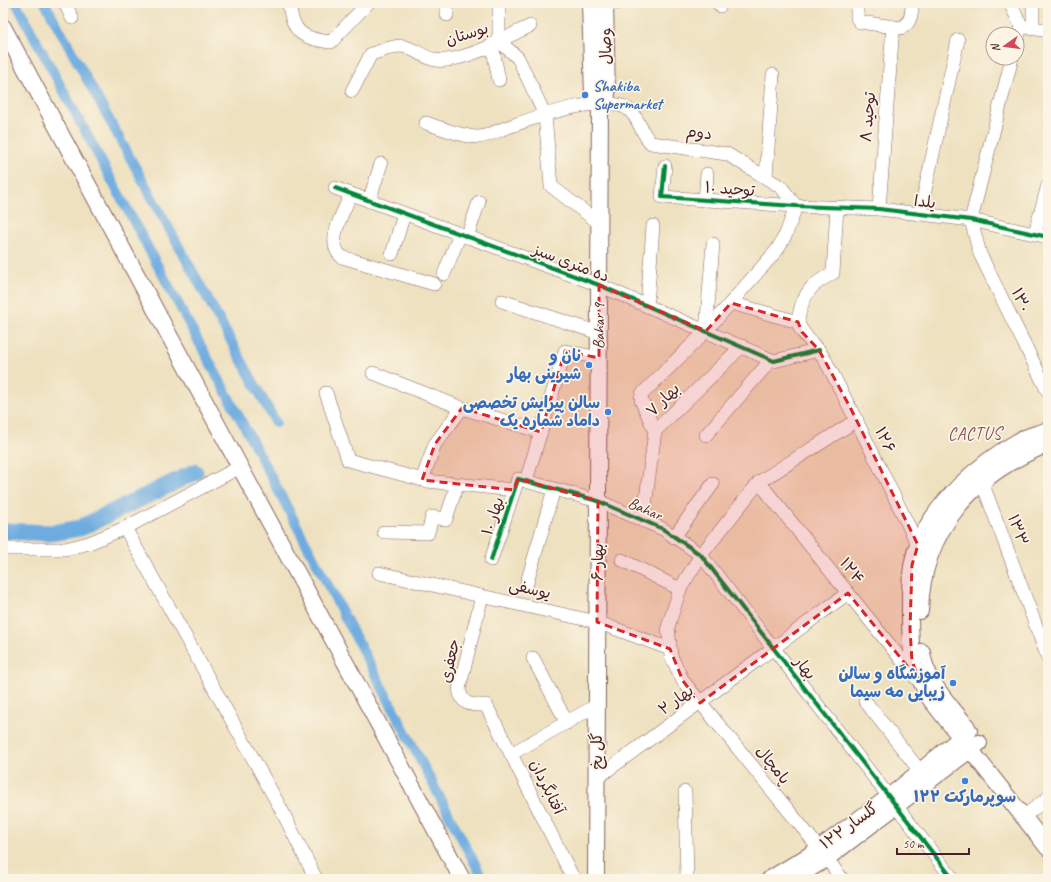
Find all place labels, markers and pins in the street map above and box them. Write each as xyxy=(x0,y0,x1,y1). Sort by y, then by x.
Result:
place label: Shakiba Supermarket xyxy=(593,76,665,114)
marker: Shakiba Supermarket xyxy=(580,90,590,100)
place label: نان و شیرینی بهار xyxy=(506,346,581,384)
marker: نان و شیرینی بهار xyxy=(584,360,594,370)
place label: سالن پیرایش تخصصی داماد شماره یک xyxy=(463,393,600,431)
marker: سالن پیرایش تخصصی داماد شماره یک xyxy=(603,407,613,417)
place label: آموزشگاه و سالن زیبایی مه سیما xyxy=(838,664,946,702)
marker: آموزشگاه و سالن زیبایی مه سیما xyxy=(948,678,958,688)
marker: سوپرمارکت ۱۲۲ xyxy=(960,776,970,786)
place label: سوپرمارکت ۱۲۲ xyxy=(914,787,1016,807)

